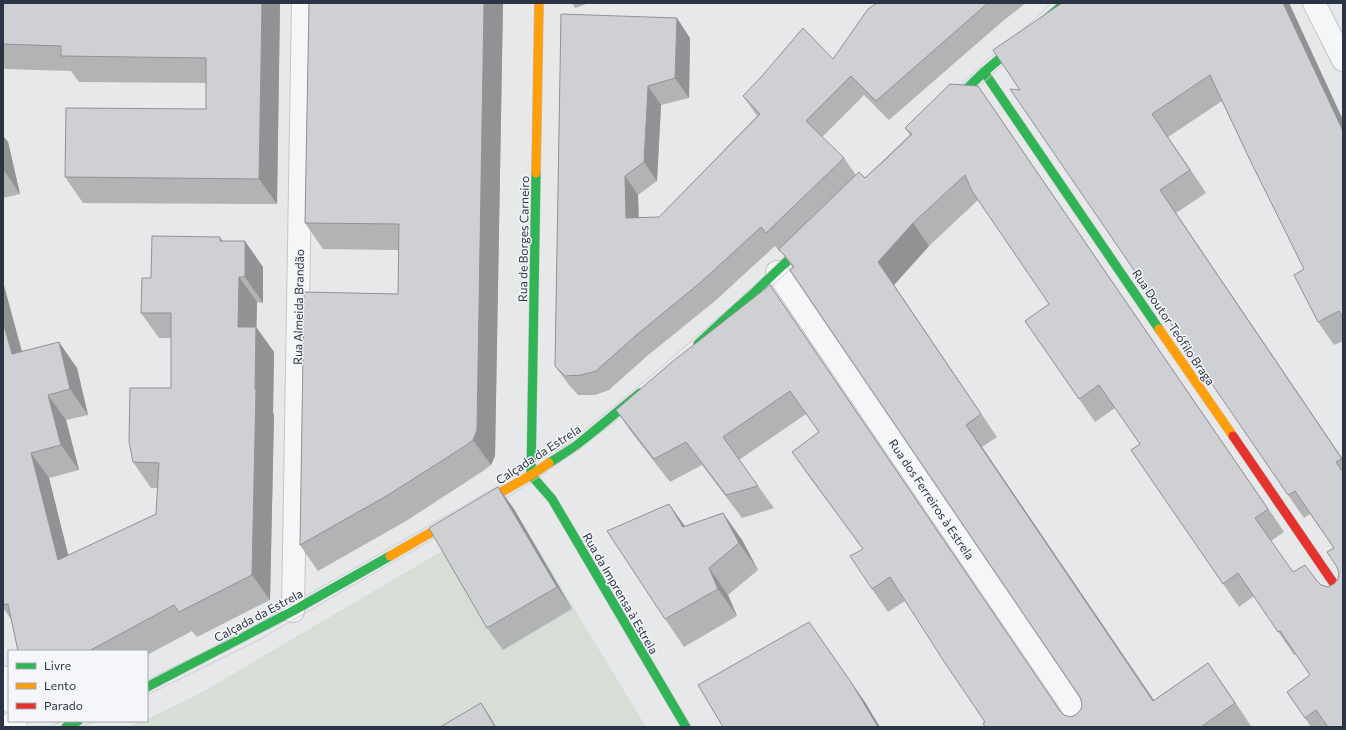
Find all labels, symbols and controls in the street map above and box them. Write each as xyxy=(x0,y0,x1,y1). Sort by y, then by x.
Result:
street label: Rua de Borges Carneiro xyxy=(515,176,531,302)
street label: Rua Almeida Brandão xyxy=(290,249,306,365)
street label: Rua Doutor Teófilo Braga xyxy=(1130,266,1218,388)
street label: Calçada da Estrela xyxy=(493,421,583,487)
street label: Rua dos Ferreiros à Estrela xyxy=(886,436,978,562)
street label: Rua da Imprensa à Estrela xyxy=(581,530,661,656)
street label: Calçada da Estrela xyxy=(211,586,305,644)
legend xyxy=(8,650,148,722)
text: Livre xyxy=(44,658,71,672)
text: Lento xyxy=(44,678,76,692)
text: Parado xyxy=(44,698,83,712)

